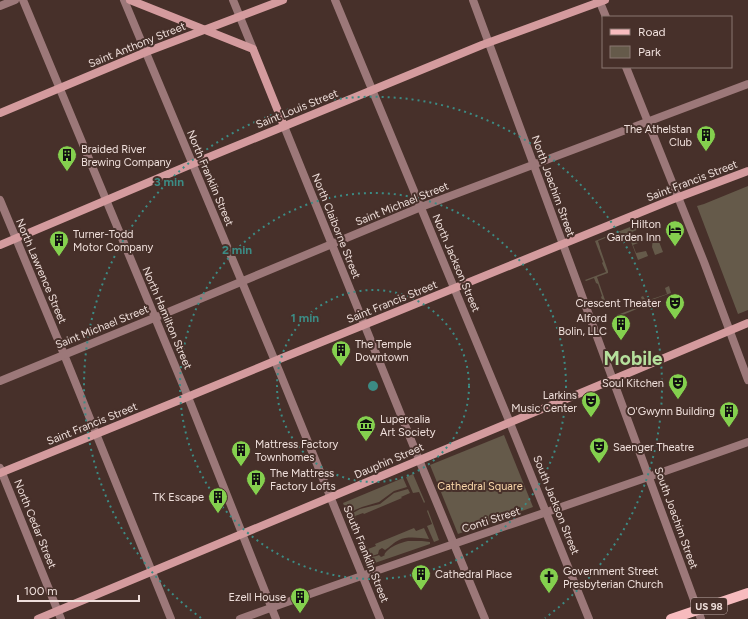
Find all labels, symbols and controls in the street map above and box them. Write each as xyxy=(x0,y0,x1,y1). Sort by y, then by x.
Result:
legend xyxy=(602,16,732,68)
street label: Saint Anthony Street xyxy=(87,20,187,70)
text: Road xyxy=(638,25,666,39)
text: Park xyxy=(638,45,661,59)
street label: Saint Louis Street xyxy=(254,87,340,131)
place label: The Athelstan Club xyxy=(624,123,692,149)
building icon: The Athelstan Club xyxy=(695,124,717,152)
street label: North Franklin Street xyxy=(184,128,236,228)
street label: North Joachim Street xyxy=(529,134,577,238)
place label: Braided River Brewing Company xyxy=(81,143,172,169)
building icon: Braided River Brewing Company xyxy=(56,144,78,172)
street label: Saint Francis Street xyxy=(645,158,739,204)
street label: North Claiborne Street xyxy=(309,171,363,281)
text: 3 min xyxy=(154,175,184,189)
street label: Saint Michael Street xyxy=(353,179,451,229)
street label: North Jackson Street xyxy=(429,212,483,314)
street label: North Lawrence Street xyxy=(13,217,69,325)
place label: Hilton Garden Inn xyxy=(607,218,661,244)
hotel icon: Hilton Garden Inn xyxy=(664,219,686,247)
place label: Turner-Todd Motor Company xyxy=(73,228,153,254)
building icon: Turner-Todd Motor Company xyxy=(48,229,70,257)
text: 2 min xyxy=(222,243,252,257)
street label: North Hamilton Street xyxy=(140,265,194,371)
street label: Saint Francis Street xyxy=(345,278,439,326)
theatre icon: Crescent Theater xyxy=(664,292,686,320)
place label: Crescent Theater xyxy=(576,297,661,310)
street label: Saint Michael Street xyxy=(53,302,151,352)
text: 1 min xyxy=(291,311,319,325)
place label: Alford Bolin, LLC xyxy=(558,312,607,338)
building icon: Alford Bolin, LLC xyxy=(610,313,632,341)
place label: The Temple Downtown xyxy=(355,338,412,364)
building icon: The Temple Downtown xyxy=(330,339,352,367)
district label: Mobile xyxy=(604,347,663,370)
theatre icon: Soul Kitchen xyxy=(667,372,689,400)
place label: Soul Kitchen xyxy=(602,377,664,390)
centre of rings xyxy=(366,379,380,393)
place label: Larkins Music Center xyxy=(511,389,577,415)
theatre icon: Larkins Music Center xyxy=(580,390,602,418)
street label: Saint Francis Street xyxy=(45,400,139,448)
building icon: O'Gwynn Building xyxy=(718,400,740,428)
place label: O'Gwynn Building xyxy=(627,405,715,418)
place label: Lupercalia Art Society xyxy=(380,413,436,439)
museum icon: Lupercalia Art Society xyxy=(355,414,377,442)
theatre icon: Saenger Theatre xyxy=(588,436,610,464)
place label: Mattress Factory Townhomes xyxy=(255,438,339,464)
building icon: Mattress Factory Townhomes xyxy=(230,439,252,467)
street label: Dauphin Street xyxy=(352,441,426,481)
place label: Saenger Theatre xyxy=(613,441,694,454)
street label: South Jackson Street xyxy=(530,453,582,557)
street label: South Joachim Street xyxy=(652,465,700,571)
place label: The Mattress Factory Lofts xyxy=(270,467,336,493)
building icon: The Mattress Factory Lofts xyxy=(245,468,267,496)
street label: North Cedar Street xyxy=(11,478,59,570)
park label: Cathedral Square xyxy=(437,480,523,493)
building icon: TK Escape xyxy=(207,486,229,514)
place label: TK Escape xyxy=(153,491,204,504)
street label: South Franklin Street xyxy=(341,504,391,604)
street label: Conti Street xyxy=(460,504,522,536)
building icon: Cathedral Place xyxy=(410,563,432,591)
place label: Government Street Presbyterian Church xyxy=(563,565,663,591)
church icon: Government Street Presbyterian Church xyxy=(538,566,560,594)
place label: Cathedral Place xyxy=(435,568,512,581)
scale bar xyxy=(18,577,139,603)
text: 100 m xyxy=(24,584,58,598)
building icon: Ezell House xyxy=(289,586,311,614)
place label: Ezell House xyxy=(229,591,286,604)
road number: US 98 xyxy=(691,598,727,614)

